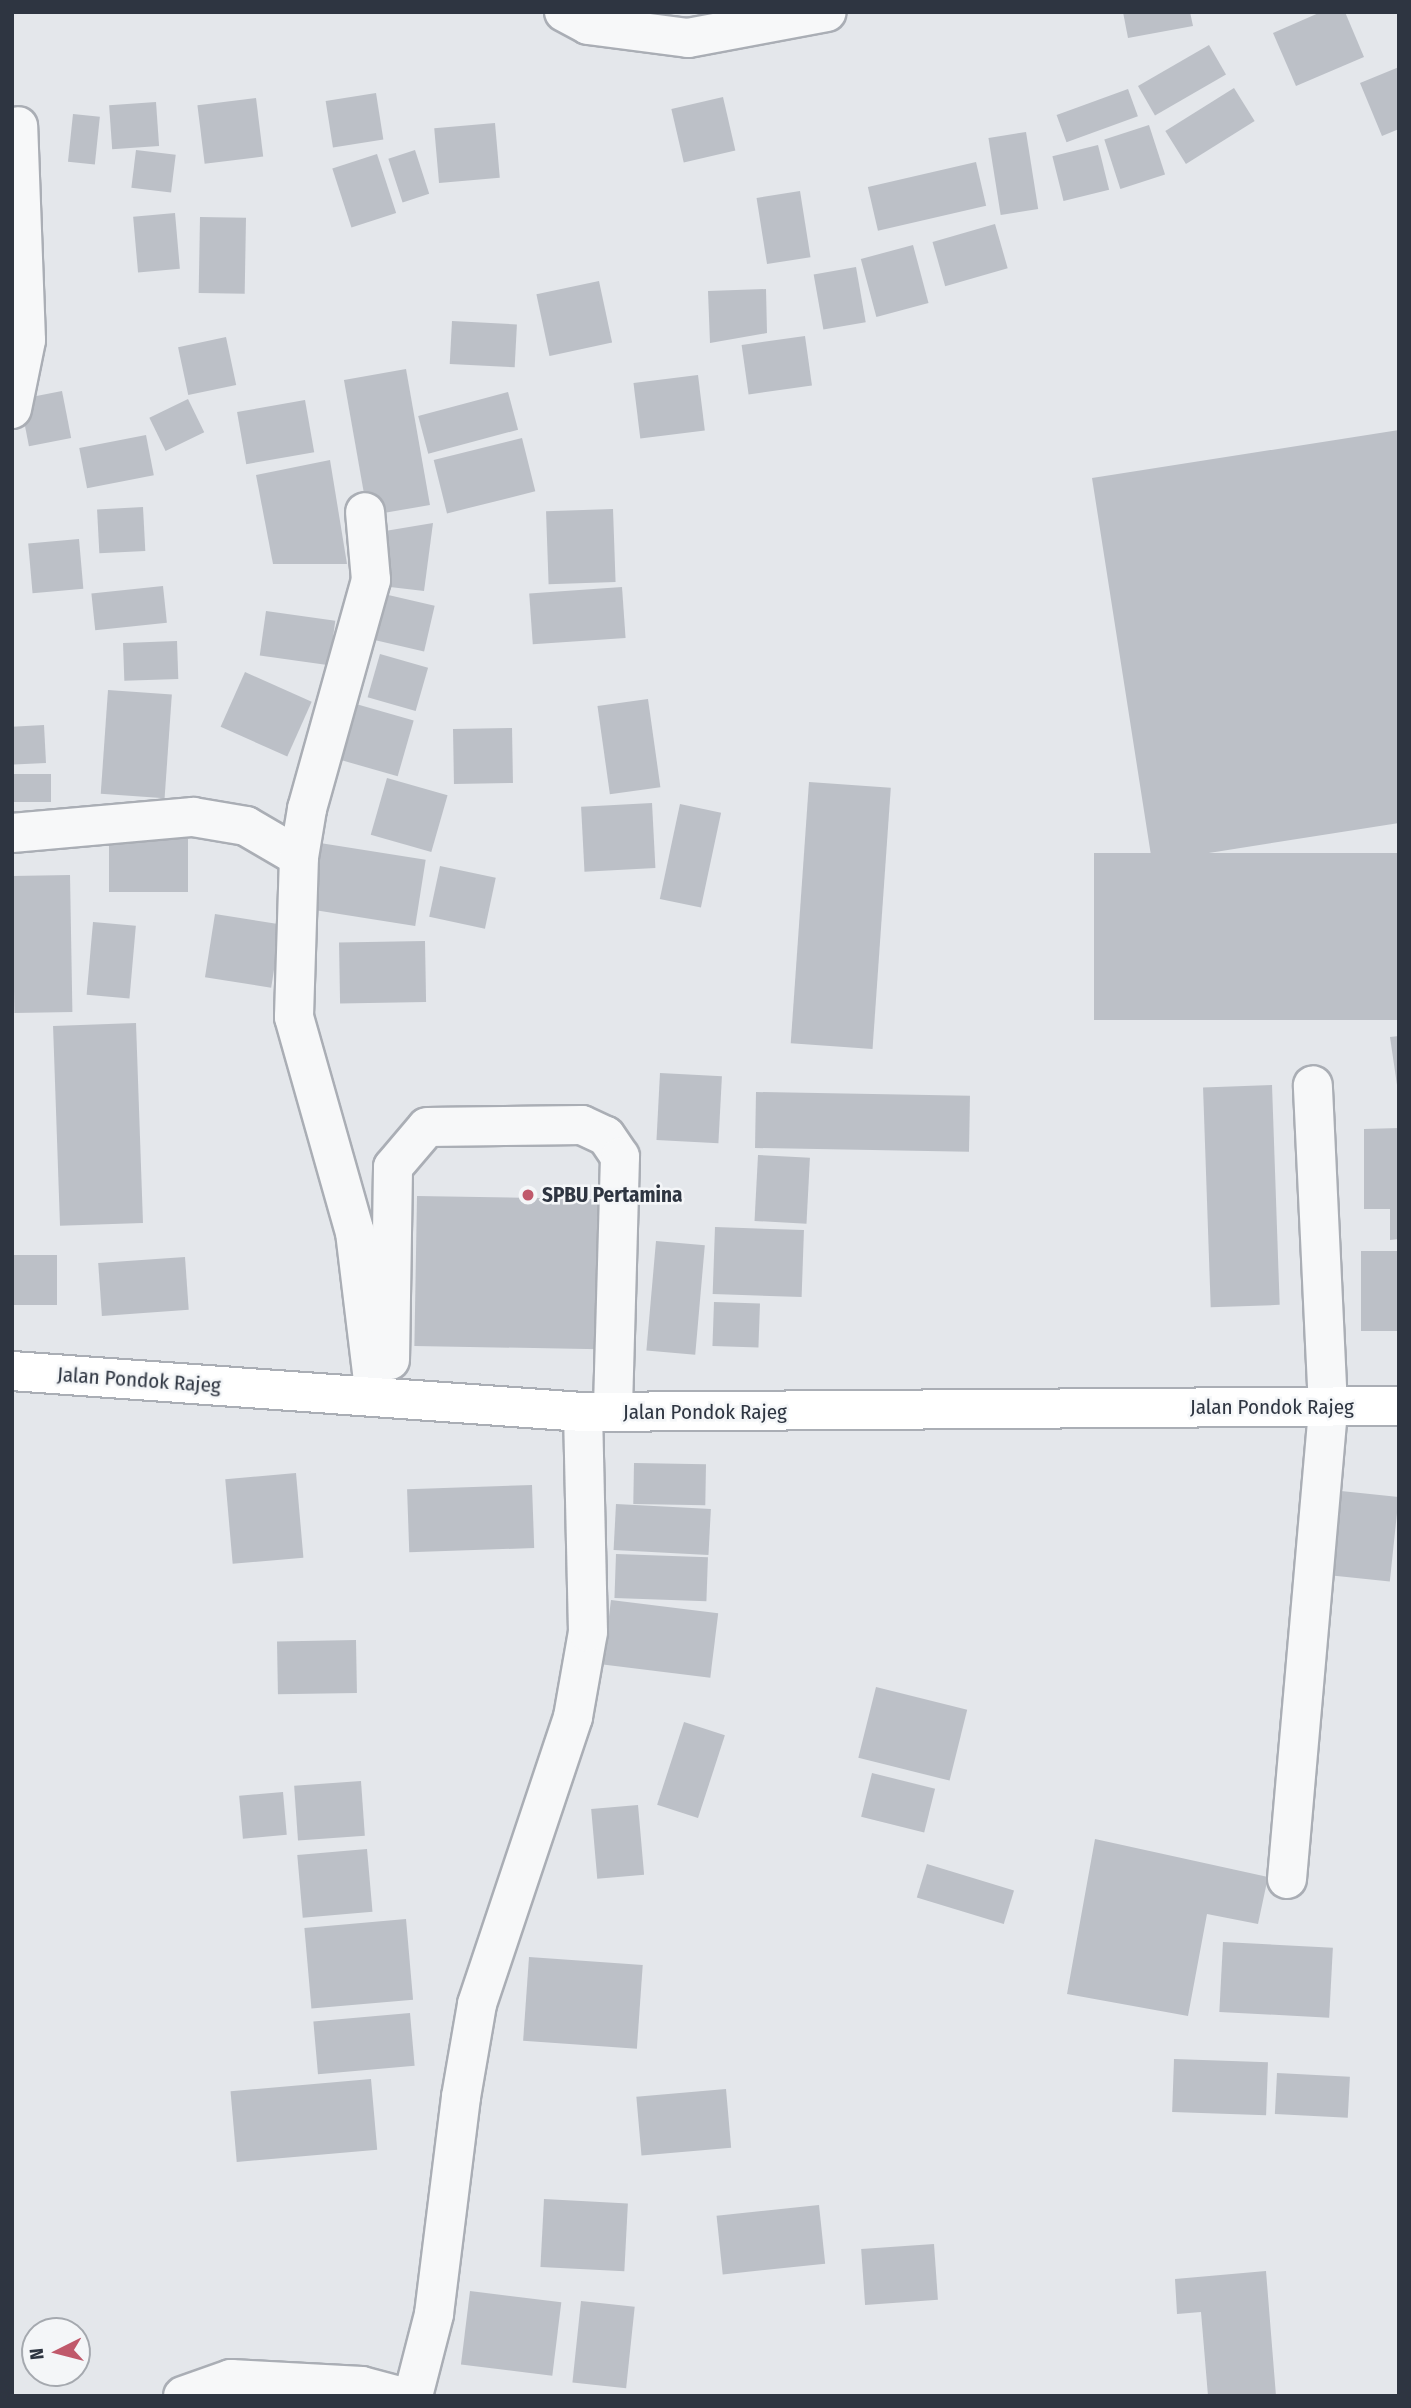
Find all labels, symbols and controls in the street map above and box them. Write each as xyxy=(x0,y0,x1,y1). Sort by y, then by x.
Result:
place label: SPBU Pertamina xyxy=(542,1182,682,1208)
marker: SPBU Pertamina xyxy=(520,1187,536,1203)
street label: Jalan Pondok Rajeg xyxy=(56,1362,222,1398)
street label: Jalan Pondok Rajeg xyxy=(1190,1394,1354,1420)
street label: Jalan Pondok Rajeg xyxy=(623,1399,787,1425)
north arrow xyxy=(21,2317,91,2387)
text: N xyxy=(25,2347,49,2361)

